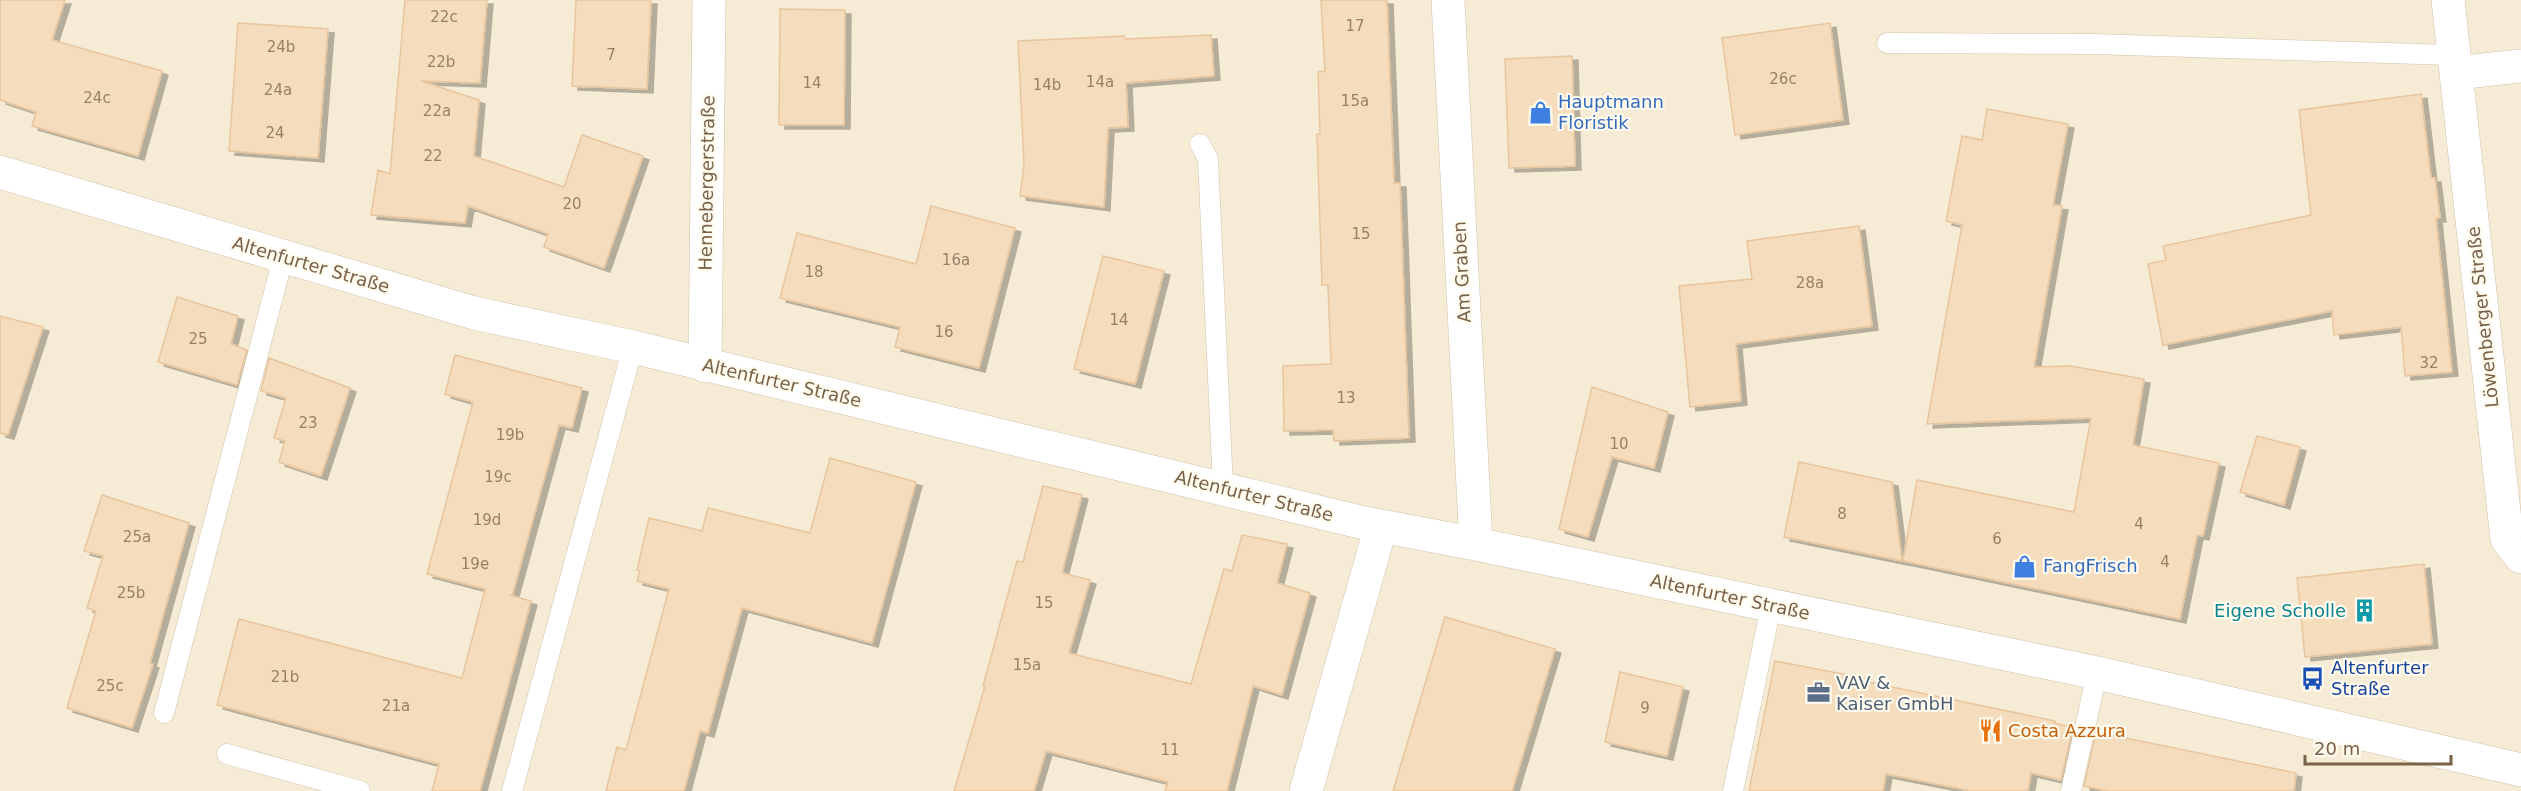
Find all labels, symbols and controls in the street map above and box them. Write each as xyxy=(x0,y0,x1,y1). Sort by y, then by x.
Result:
house number: 22c xyxy=(430,8,458,26)
house number: 17 xyxy=(1345,17,1365,35)
house number: 24b xyxy=(267,38,295,56)
house number: 7 xyxy=(606,46,616,64)
house number: 22b xyxy=(427,53,455,71)
house number: 26c xyxy=(1769,70,1797,88)
house number: 14a xyxy=(1086,73,1114,91)
house number: 14 xyxy=(802,74,822,92)
house number: 14b xyxy=(1033,76,1061,94)
house number: 24a xyxy=(264,81,292,99)
house number: 24c xyxy=(83,89,111,107)
place label: Hauptmann Floristik xyxy=(1558,91,1664,133)
house number: 15a xyxy=(1341,92,1369,110)
street label: Hennebergerstraße xyxy=(694,95,719,271)
shop icon: Hauptmann Floristik xyxy=(1527,99,1553,125)
house number: 22a xyxy=(423,102,451,120)
house number: 24 xyxy=(265,124,285,142)
house number: 22 xyxy=(423,147,443,165)
house number: 20 xyxy=(562,195,582,213)
street label: Am Graben xyxy=(1448,221,1475,323)
house number: 15 xyxy=(1351,225,1371,243)
street label: Löwenberger Straße xyxy=(2463,225,2502,409)
street label: Altenfurter Straße xyxy=(230,232,392,297)
house number: 16a xyxy=(942,251,970,269)
house number: 18 xyxy=(804,263,824,281)
house number: 28a xyxy=(1796,274,1824,292)
house number: 14 xyxy=(1109,311,1129,329)
house number: 16 xyxy=(934,323,954,341)
house number: 25 xyxy=(188,330,208,348)
street label: Altenfurter Straße xyxy=(701,354,864,411)
house number: 32 xyxy=(2419,354,2439,372)
house number: 13 xyxy=(1336,389,1356,407)
house number: 23 xyxy=(298,414,318,432)
house number: 19b xyxy=(496,426,524,444)
house number: 10 xyxy=(1609,435,1629,453)
street label: Altenfurter Straße xyxy=(1173,466,1336,525)
house number: 19c xyxy=(484,468,512,486)
house number: 8 xyxy=(1837,505,1847,523)
house number: 19d xyxy=(473,511,501,529)
house number: 4 xyxy=(2134,515,2144,533)
house number: 25a xyxy=(123,528,151,546)
house number: 6 xyxy=(1992,530,2002,548)
shop icon: FangFrisch xyxy=(2012,553,2038,579)
house number: 4 xyxy=(2160,553,2170,571)
house number: 19e xyxy=(461,555,489,573)
place label: FangFrisch xyxy=(2043,555,2138,576)
street label: Altenfurter Straße xyxy=(1648,569,1812,624)
house number: 25b xyxy=(117,584,145,602)
house number: 15 xyxy=(1034,594,1054,612)
building icon: Eigene Scholle xyxy=(2351,598,2377,624)
place label: Eigene Scholle xyxy=(2214,600,2346,621)
house number: 15a xyxy=(1013,656,1041,674)
place label: Altenfurter Straße xyxy=(2331,657,2429,699)
bus stop icon: Altenfurter Straße xyxy=(2300,665,2326,691)
house number: 21b xyxy=(271,668,299,686)
place label: VAV & Kaiser GmbH xyxy=(1836,672,1954,714)
house number: 25c xyxy=(96,677,124,695)
office icon: VAV & Kaiser GmbH xyxy=(1805,680,1831,706)
house number: 21a xyxy=(382,697,410,715)
house number: 9 xyxy=(1640,699,1650,717)
restaurant icon: Costa Azzura xyxy=(1977,718,2003,744)
place label: Costa Azzura xyxy=(2008,720,2126,741)
scale bar xyxy=(2305,728,2450,766)
text: 20 m xyxy=(2314,738,2360,759)
house number: 11 xyxy=(1160,741,1180,759)

